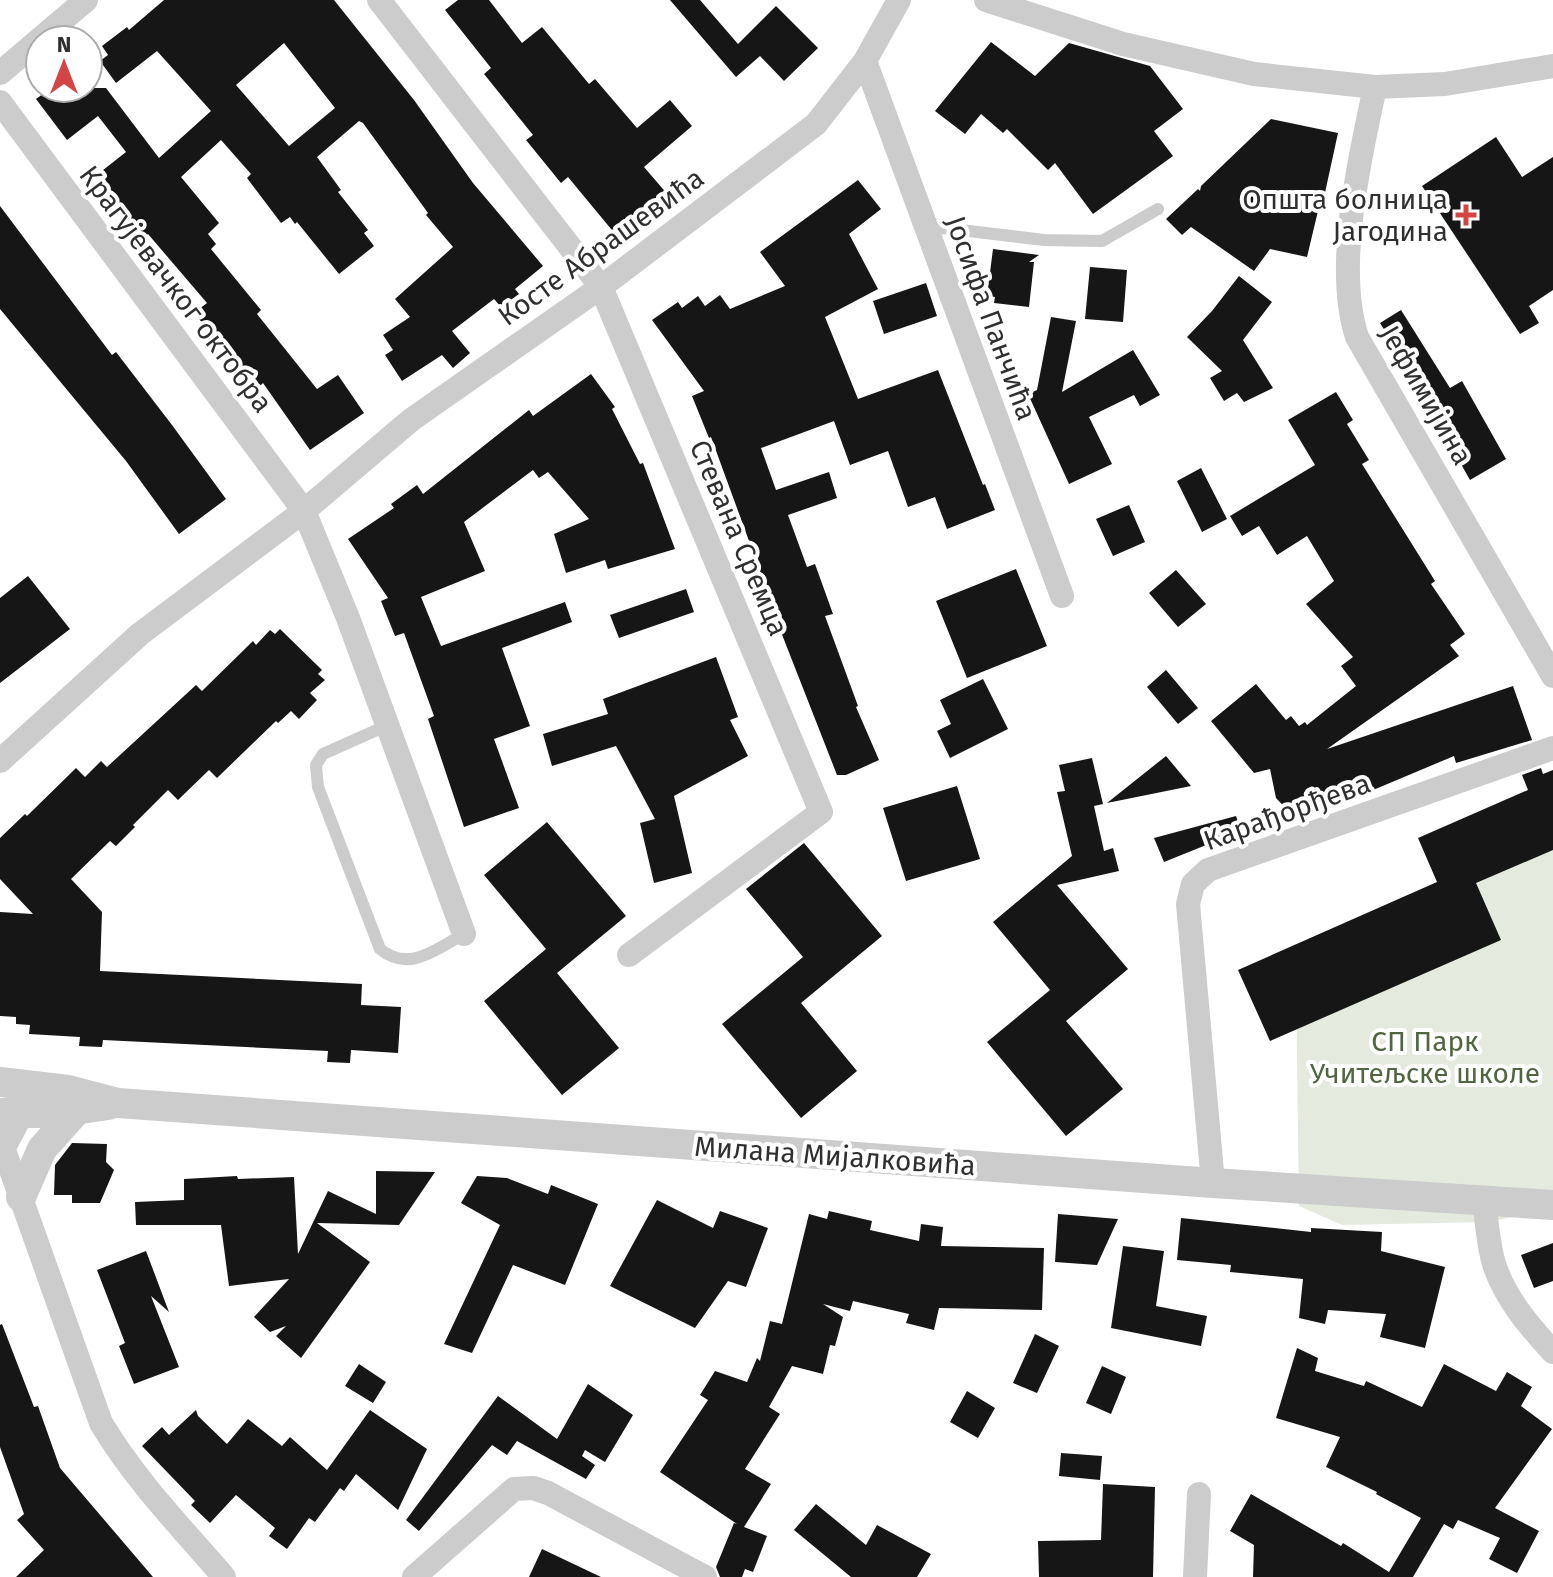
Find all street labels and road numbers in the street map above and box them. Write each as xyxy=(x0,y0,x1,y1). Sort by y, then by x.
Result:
street label: Крагујевачког октобра xyxy=(72,159,280,419)
street label: Косте Абрашевића xyxy=(492,161,710,333)
street label: Јосифа Панчића xyxy=(939,211,1043,425)
street label: Јефимијина xyxy=(1373,319,1479,471)
street label: Стевана Сремца xyxy=(683,435,795,641)
street label: Карађорђева xyxy=(1199,767,1375,857)
street label: Милана Мијалковића xyxy=(693,1130,977,1182)

